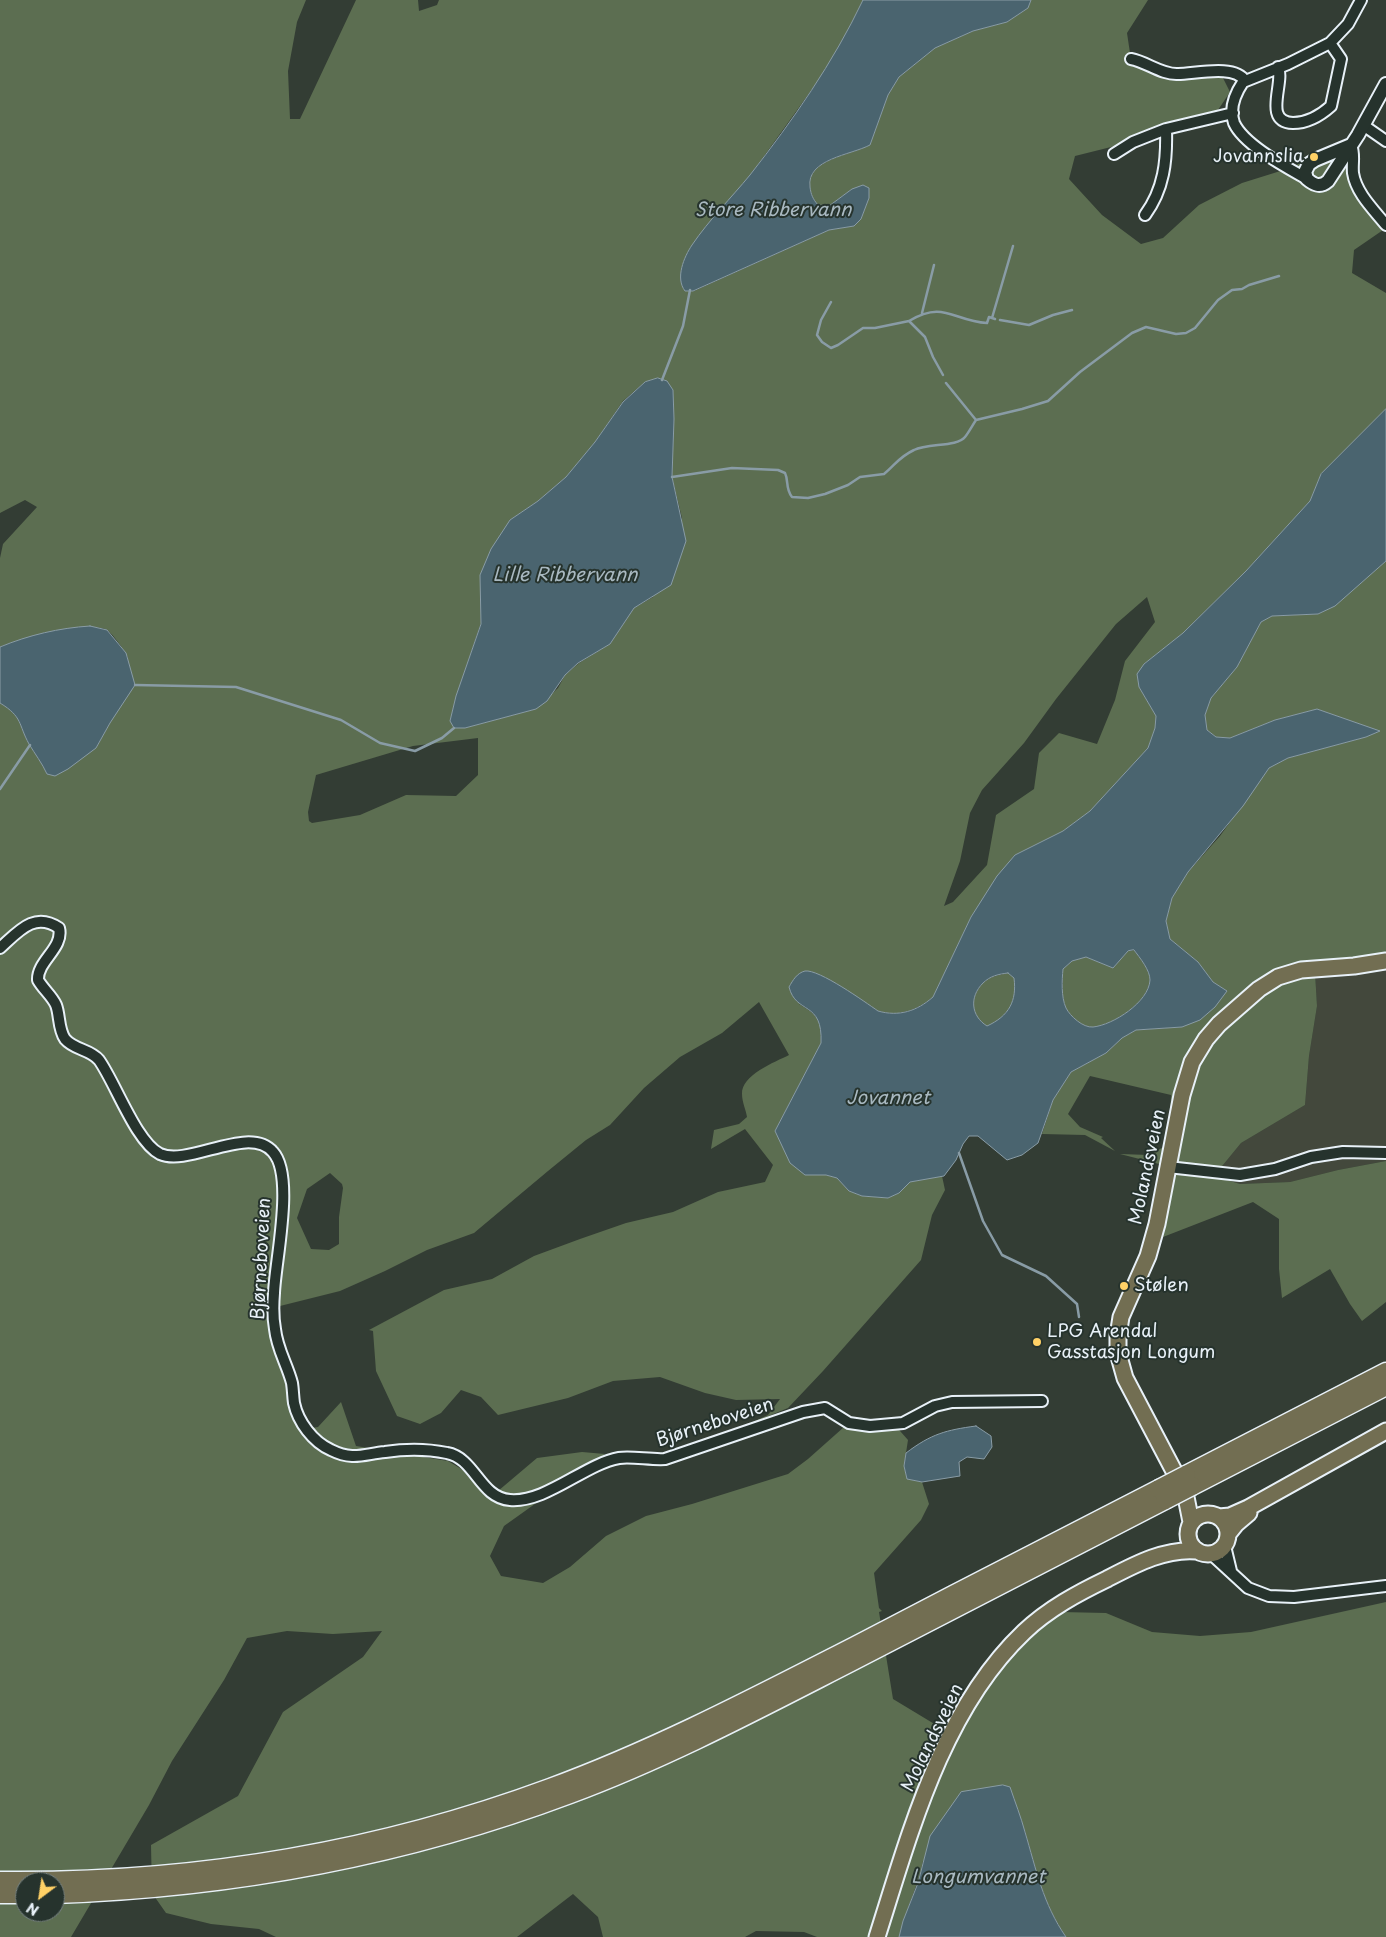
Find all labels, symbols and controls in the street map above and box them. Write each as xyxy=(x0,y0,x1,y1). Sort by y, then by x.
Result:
place label: Jovannslia xyxy=(1213,146,1304,168)
marker: Jovannslia xyxy=(1308,151,1320,163)
water label: Store Ribbervann xyxy=(695,200,851,222)
water label: Lille Ribbervann xyxy=(492,565,638,587)
water label: Jovannet xyxy=(846,1088,930,1110)
street label: Molandsveien xyxy=(1125,1107,1171,1227)
street label: Bjørneboveien xyxy=(248,1197,276,1321)
place label: Stølen xyxy=(1134,1275,1189,1297)
marker: Stølen xyxy=(1118,1280,1130,1292)
place label: LPG Arendal Gasstasjon Longum xyxy=(1047,1321,1215,1364)
marker: LPG Arendal Gasstasjon Longum xyxy=(1031,1336,1043,1348)
street label: Bjørneboveien xyxy=(654,1394,776,1452)
street label: Molandsveien xyxy=(898,1680,968,1796)
water label: Longumvannet xyxy=(911,1867,1045,1889)
north arrow xyxy=(15,1872,65,1922)
text: N xyxy=(22,1898,43,1921)

